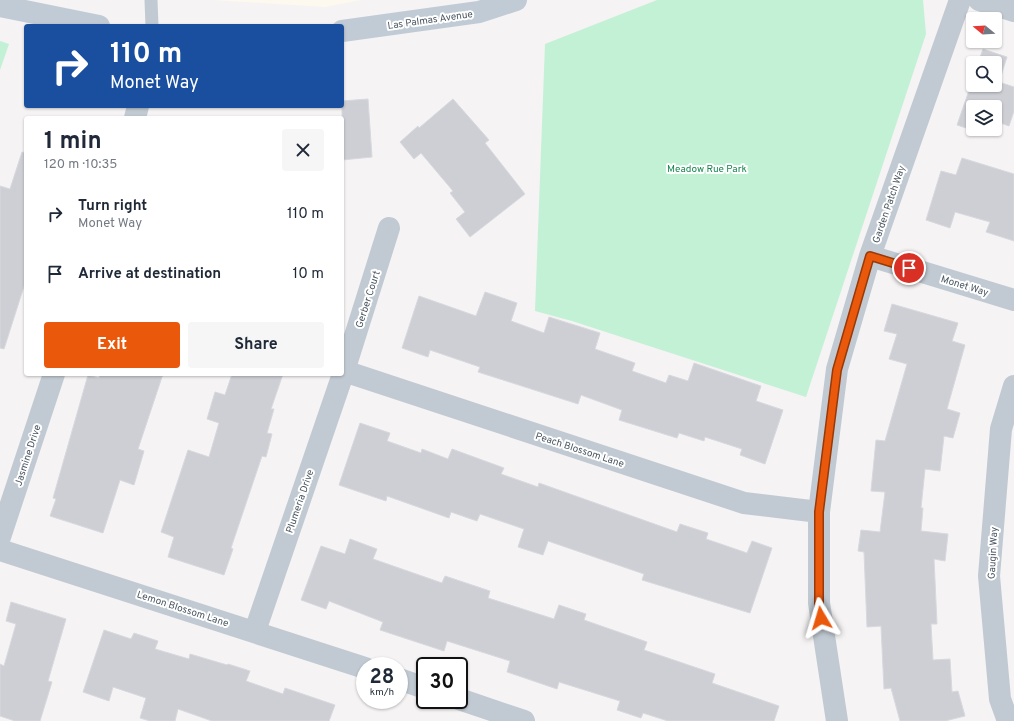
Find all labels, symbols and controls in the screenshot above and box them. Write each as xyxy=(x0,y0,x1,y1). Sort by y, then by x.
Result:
street label: Las Palmas Avenue xyxy=(387,8,474,33)
north arrow xyxy=(966,12,1002,48)
map controls xyxy=(966,12,1002,136)
text: 110 m xyxy=(110,37,182,73)
icon: right xyxy=(44,40,96,92)
button: search xyxy=(966,56,1002,92)
text: Monet Way xyxy=(110,72,199,95)
button: layers xyxy=(966,100,1002,136)
text: 1 min xyxy=(44,127,102,157)
button: close xyxy=(282,129,324,171)
text: 120 m · 10:35 xyxy=(44,157,117,173)
park label: Meadow Rue Park xyxy=(667,163,747,176)
street label: Garden Patch Way xyxy=(870,164,909,245)
text: Turn right xyxy=(78,197,147,216)
icon: right xyxy=(44,203,66,225)
text: 110 m xyxy=(287,205,324,224)
text: Monet Way xyxy=(78,216,142,232)
pin xyxy=(892,251,926,285)
icon: arrive xyxy=(898,257,920,279)
icon: arrive xyxy=(44,263,66,285)
text: Arrive at destination xyxy=(78,265,221,284)
text: 10 m xyxy=(293,265,324,284)
street label: Gerber Court xyxy=(353,269,384,330)
street label: Monet Way xyxy=(939,273,990,300)
button: Exit xyxy=(44,322,180,368)
button: Share xyxy=(188,322,324,368)
street label: Jasmine Drive xyxy=(12,423,44,488)
street label: Peach Blossom Lane xyxy=(534,430,626,471)
street label: Plumeria Drive xyxy=(283,468,317,535)
street label: Gaugin Way xyxy=(986,527,1001,580)
street label: Lemon Blossom Lane xyxy=(135,588,230,630)
position arrow xyxy=(800,597,842,639)
speed limit sign: 30 xyxy=(416,657,468,709)
text: 28 xyxy=(370,665,394,691)
text: km/h xyxy=(370,686,394,699)

